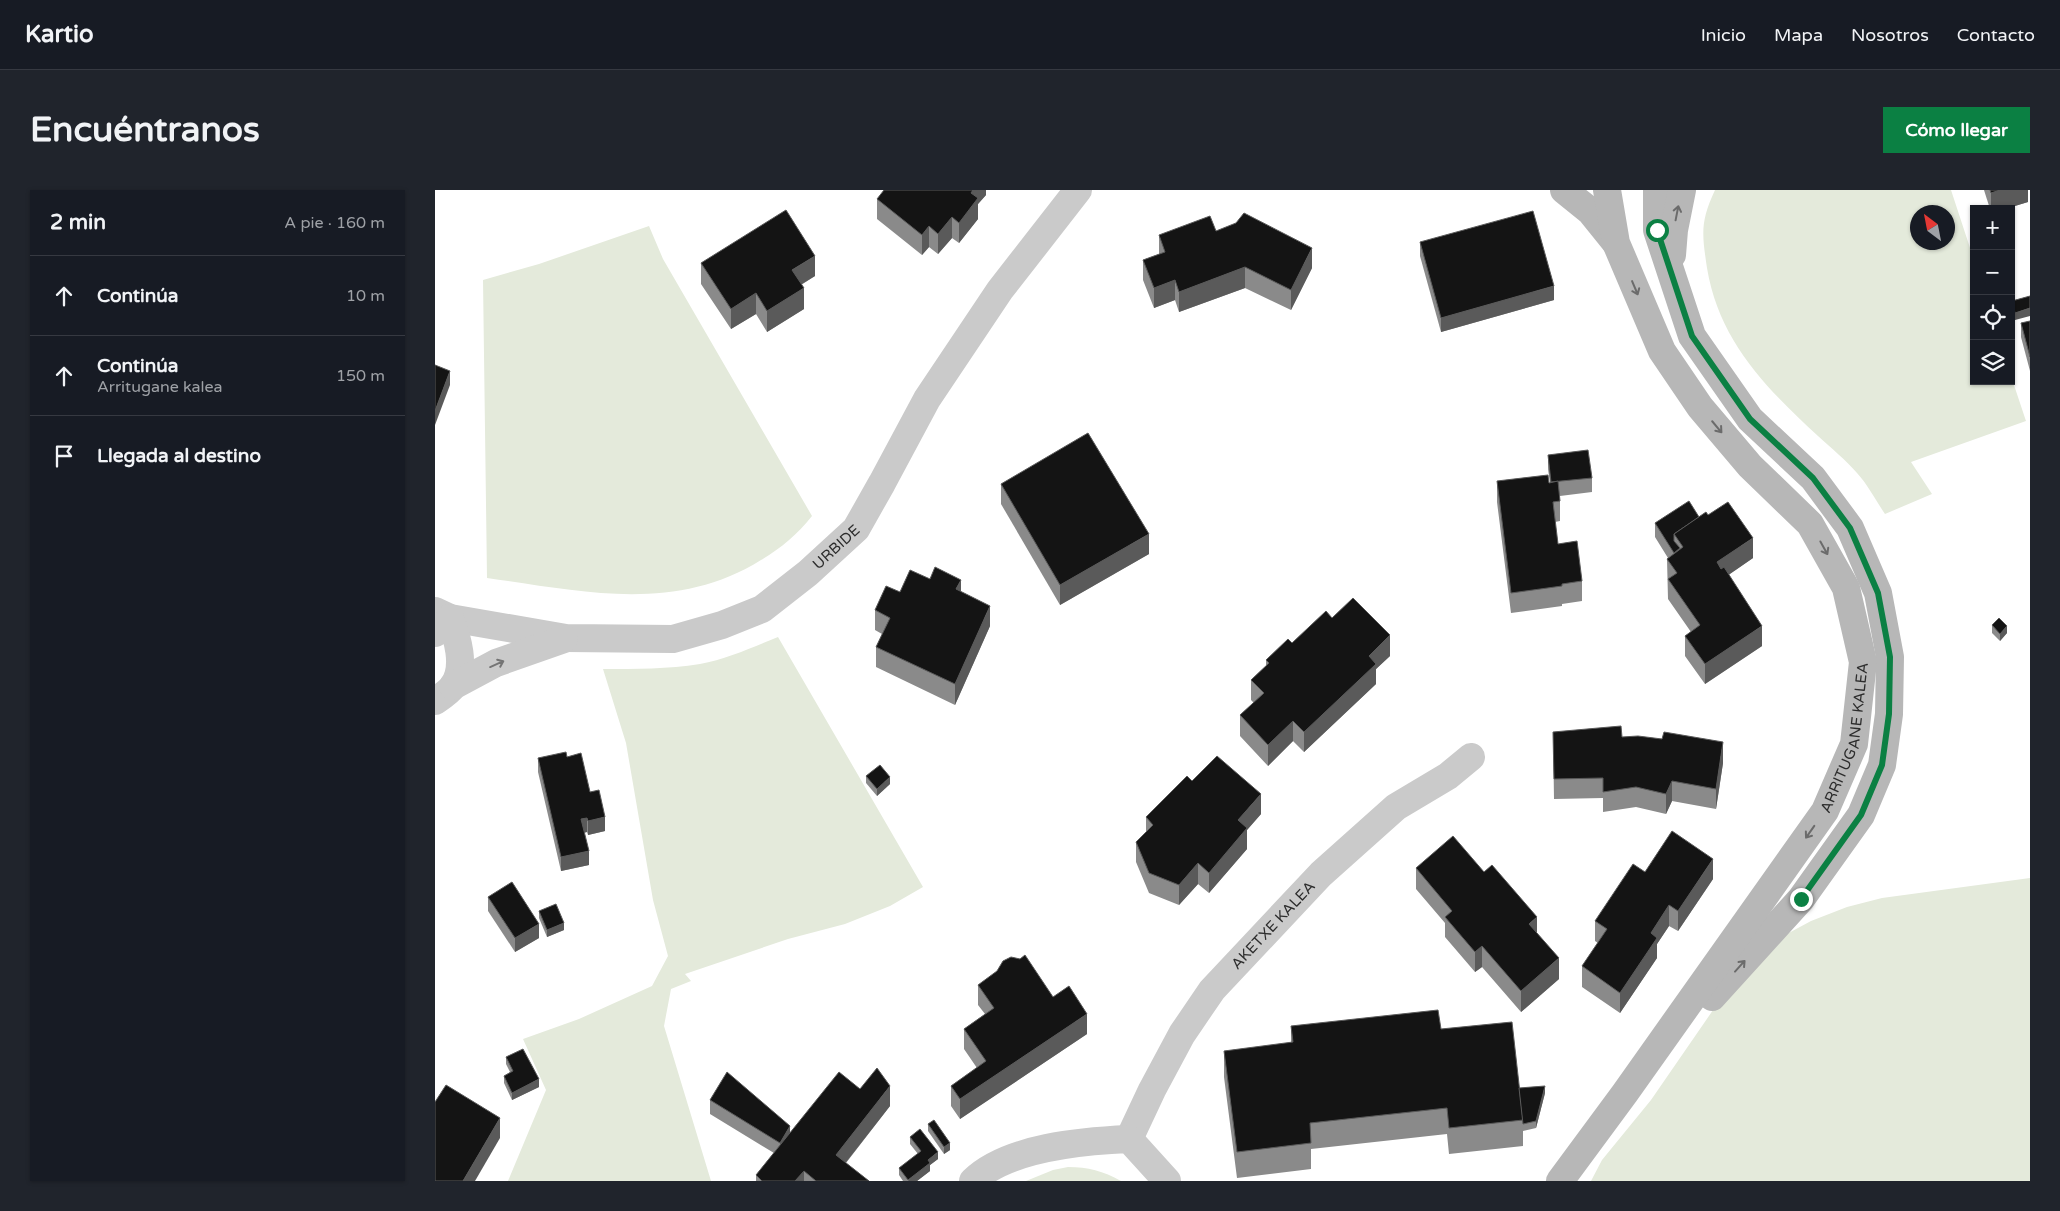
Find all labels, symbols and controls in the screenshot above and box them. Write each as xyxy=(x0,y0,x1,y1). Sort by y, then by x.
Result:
text: Kartio xyxy=(25,20,94,49)
text: Inicio xyxy=(1701,24,1746,46)
text: Mapa xyxy=(1774,24,1823,46)
text: Nosotros xyxy=(1851,24,1929,46)
text: Contacto xyxy=(1957,24,2035,46)
button: Cómo llegar xyxy=(1883,107,2030,153)
text: Encuéntranos xyxy=(30,109,260,151)
north arrow xyxy=(1910,205,1955,250)
map controls xyxy=(1970,205,2015,385)
button: + xyxy=(1970,205,2015,250)
one-way arrow xyxy=(1673,206,1682,222)
text: 2 min xyxy=(50,210,106,235)
text: A pie · 160 m xyxy=(284,213,385,233)
route start xyxy=(1646,219,1669,242)
button: − xyxy=(1970,250,2015,295)
one-way arrow xyxy=(1631,280,1641,295)
icon: ahead xyxy=(50,282,78,310)
text: Continúa xyxy=(97,285,179,307)
text: 10 m xyxy=(346,286,385,306)
button: locate xyxy=(1970,295,2015,340)
button: layers xyxy=(1970,340,2015,385)
text: Continúa xyxy=(97,355,179,377)
icon: ahead xyxy=(50,362,78,390)
text: 150 m xyxy=(336,366,385,386)
text: Arritugane kalea xyxy=(97,377,223,397)
one-way arrow xyxy=(1711,420,1723,433)
icon: arrive xyxy=(50,442,78,470)
text: Llegada al destino xyxy=(97,445,261,467)
street label: URBIDE xyxy=(809,521,864,573)
one-way arrow xyxy=(1819,541,1829,555)
one-way arrow xyxy=(489,659,504,668)
street label: ARRITUGANE KALEA xyxy=(1816,662,1872,816)
one-way arrow xyxy=(1805,825,1815,839)
street label: AKETXE KALEA xyxy=(1227,877,1319,973)
route end xyxy=(1790,888,1813,911)
one-way arrow xyxy=(1734,960,1746,973)

